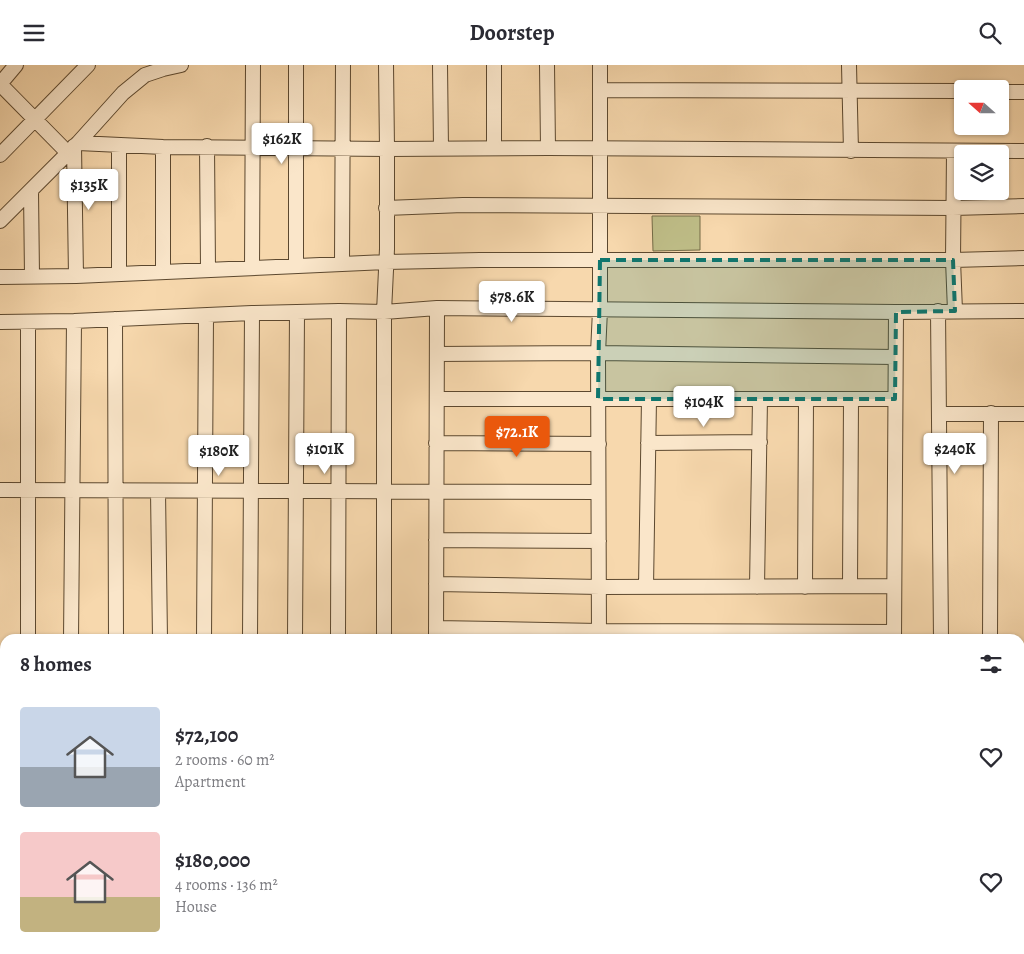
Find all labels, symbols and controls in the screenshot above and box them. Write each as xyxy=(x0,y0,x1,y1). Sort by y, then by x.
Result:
text: Doorstep xyxy=(469,18,555,48)
icon: menu xyxy=(20,19,48,47)
icon: search xyxy=(976,19,1004,47)
north arrow xyxy=(954,80,1009,135)
map controls xyxy=(954,80,1009,200)
pin: $162K xyxy=(247,123,317,165)
text: $162K xyxy=(263,128,301,150)
button: layers xyxy=(954,145,1009,200)
pin: $135K xyxy=(54,169,124,211)
text: $135K xyxy=(70,174,108,196)
pin: $78.6K xyxy=(471,281,553,323)
text: $78.6K xyxy=(490,286,534,308)
pin: $104K xyxy=(669,385,739,428)
text: $104K xyxy=(684,391,724,413)
pin: $72.1K xyxy=(476,415,558,458)
text: $72.1K xyxy=(496,421,538,443)
pin: $101K xyxy=(290,433,360,475)
pin: $240K xyxy=(920,433,990,475)
pin: $180K xyxy=(184,435,254,477)
text: $101K xyxy=(306,438,344,460)
text: $240K xyxy=(934,438,976,460)
text: $180K xyxy=(199,440,239,462)
text: 8 homes xyxy=(20,650,92,678)
icon: filters xyxy=(977,650,1005,678)
text: $72,100 xyxy=(175,721,238,749)
icon: home xyxy=(60,727,120,787)
icon: heart xyxy=(977,743,1005,771)
text: 2 rooms · 60 m² xyxy=(175,749,275,771)
text: Apartment xyxy=(175,771,246,793)
text: $180,000 xyxy=(175,846,250,874)
icon: home xyxy=(60,852,120,912)
icon: heart xyxy=(977,868,1005,896)
text: 4 rooms · 136 m² xyxy=(175,874,278,896)
text: House xyxy=(175,896,217,918)

